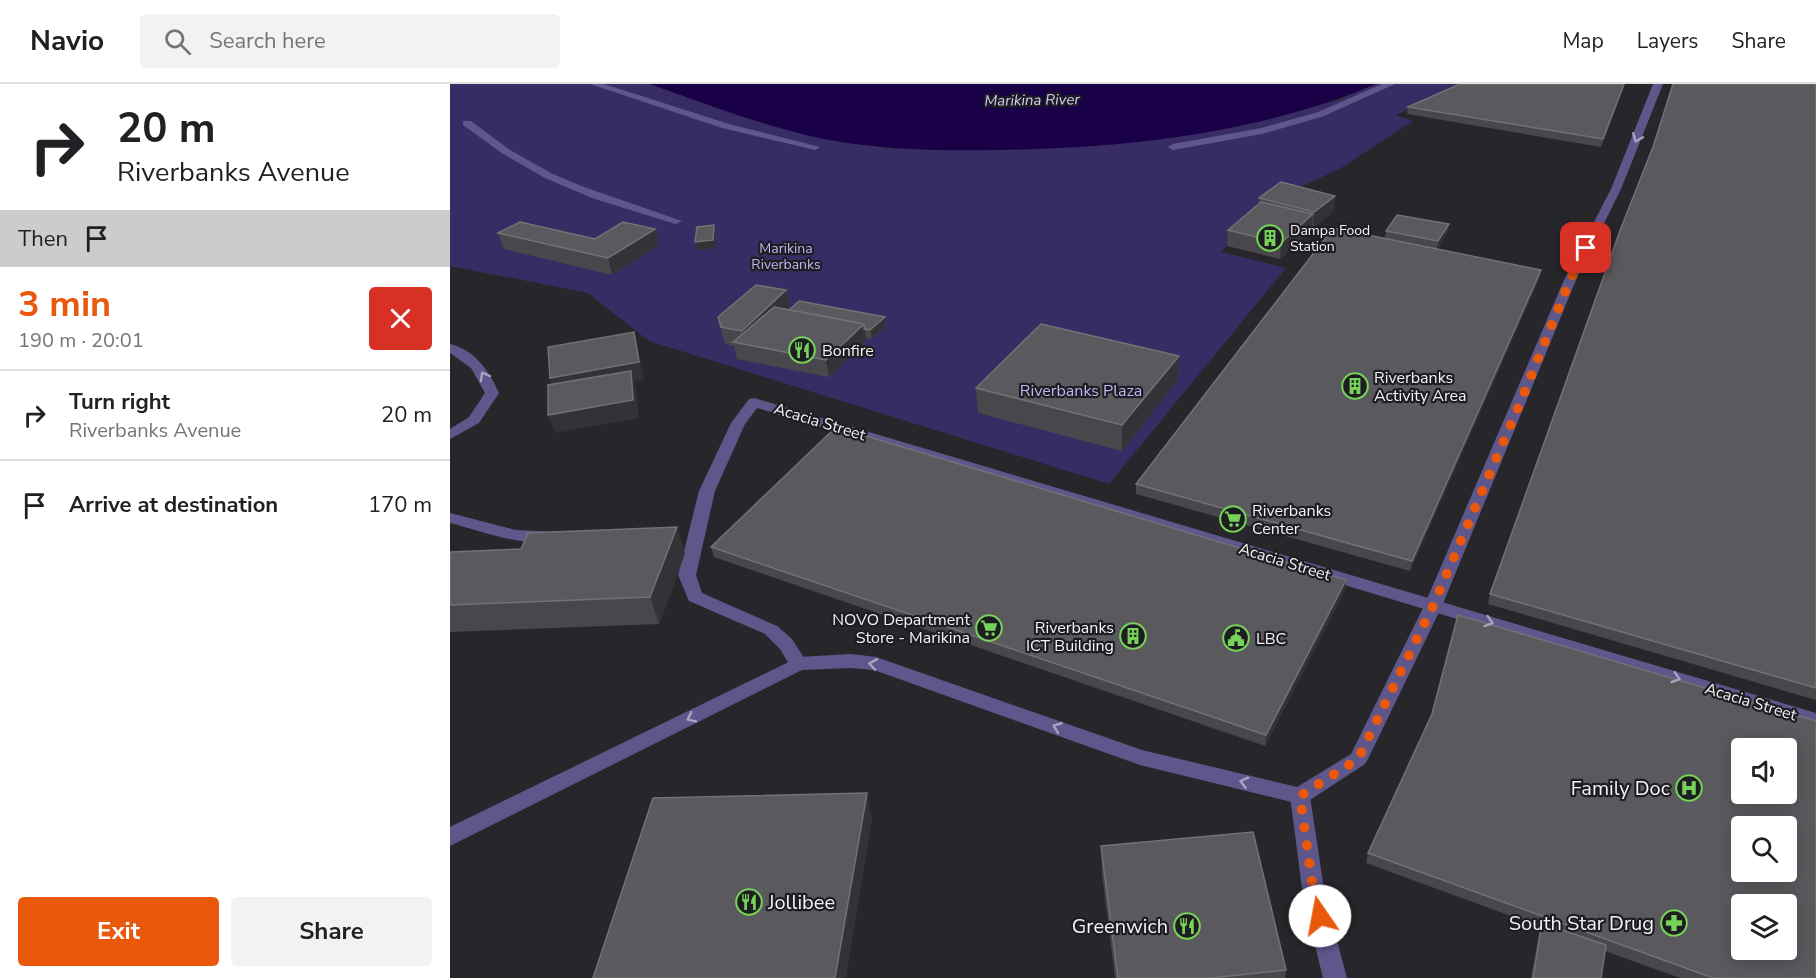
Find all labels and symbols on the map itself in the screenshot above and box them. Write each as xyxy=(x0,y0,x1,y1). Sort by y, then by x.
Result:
water label: Marikina River xyxy=(984,89,1080,111)
one-way arrow xyxy=(1632,132,1644,143)
place label: Dampa Food Station xyxy=(1290,221,1370,256)
pin xyxy=(1560,222,1611,273)
building icon: Dampa Food Station xyxy=(1255,223,1285,253)
park label: Marikina Riverbanks xyxy=(751,239,821,274)
restaurant icon: Bonfire xyxy=(787,335,817,365)
place label: Bonfire xyxy=(822,340,874,362)
place label: Riverbanks Activity Area xyxy=(1374,367,1467,407)
building icon: Riverbanks Activity Area xyxy=(1340,371,1370,401)
one-way arrow xyxy=(480,372,491,382)
park label: Riverbanks Plaza xyxy=(1020,380,1142,402)
street label: Acacia Street xyxy=(771,398,869,446)
place label: Riverbanks Center xyxy=(1252,500,1331,540)
supermarket icon: Riverbanks Center xyxy=(1218,504,1248,534)
street label: Acacia Street xyxy=(1236,538,1334,586)
place label: NOVO Department Store - Marikina xyxy=(832,609,970,649)
supermarket icon: NOVO Department Store - Marikina xyxy=(974,613,1004,643)
one-way arrow xyxy=(1483,615,1494,627)
place label: Riverbanks ICT Building xyxy=(1026,617,1114,657)
building icon: Riverbanks ICT Building xyxy=(1118,621,1148,651)
public building icon: LBC xyxy=(1221,623,1251,653)
place label: LBC xyxy=(1256,628,1287,650)
one-way arrow xyxy=(868,658,878,671)
one-way arrow xyxy=(1670,671,1681,683)
street label: Acacia Street xyxy=(1702,678,1800,726)
one-way arrow xyxy=(686,711,697,723)
one-way arrow xyxy=(1052,722,1063,734)
hospital icon: Family Doc xyxy=(1674,773,1704,803)
place label: Family Doc xyxy=(1571,775,1670,802)
one-way arrow xyxy=(1239,777,1249,790)
position arrow xyxy=(1288,884,1352,948)
restaurant icon: Jollibee xyxy=(734,887,764,917)
place label: Jollibee xyxy=(767,889,835,916)
pharmacy icon: South Star Drug xyxy=(1659,908,1689,938)
place label: South Star Drug xyxy=(1509,910,1654,937)
restaurant icon: Greenwich xyxy=(1172,911,1202,941)
place label: Greenwich xyxy=(1072,913,1168,940)

